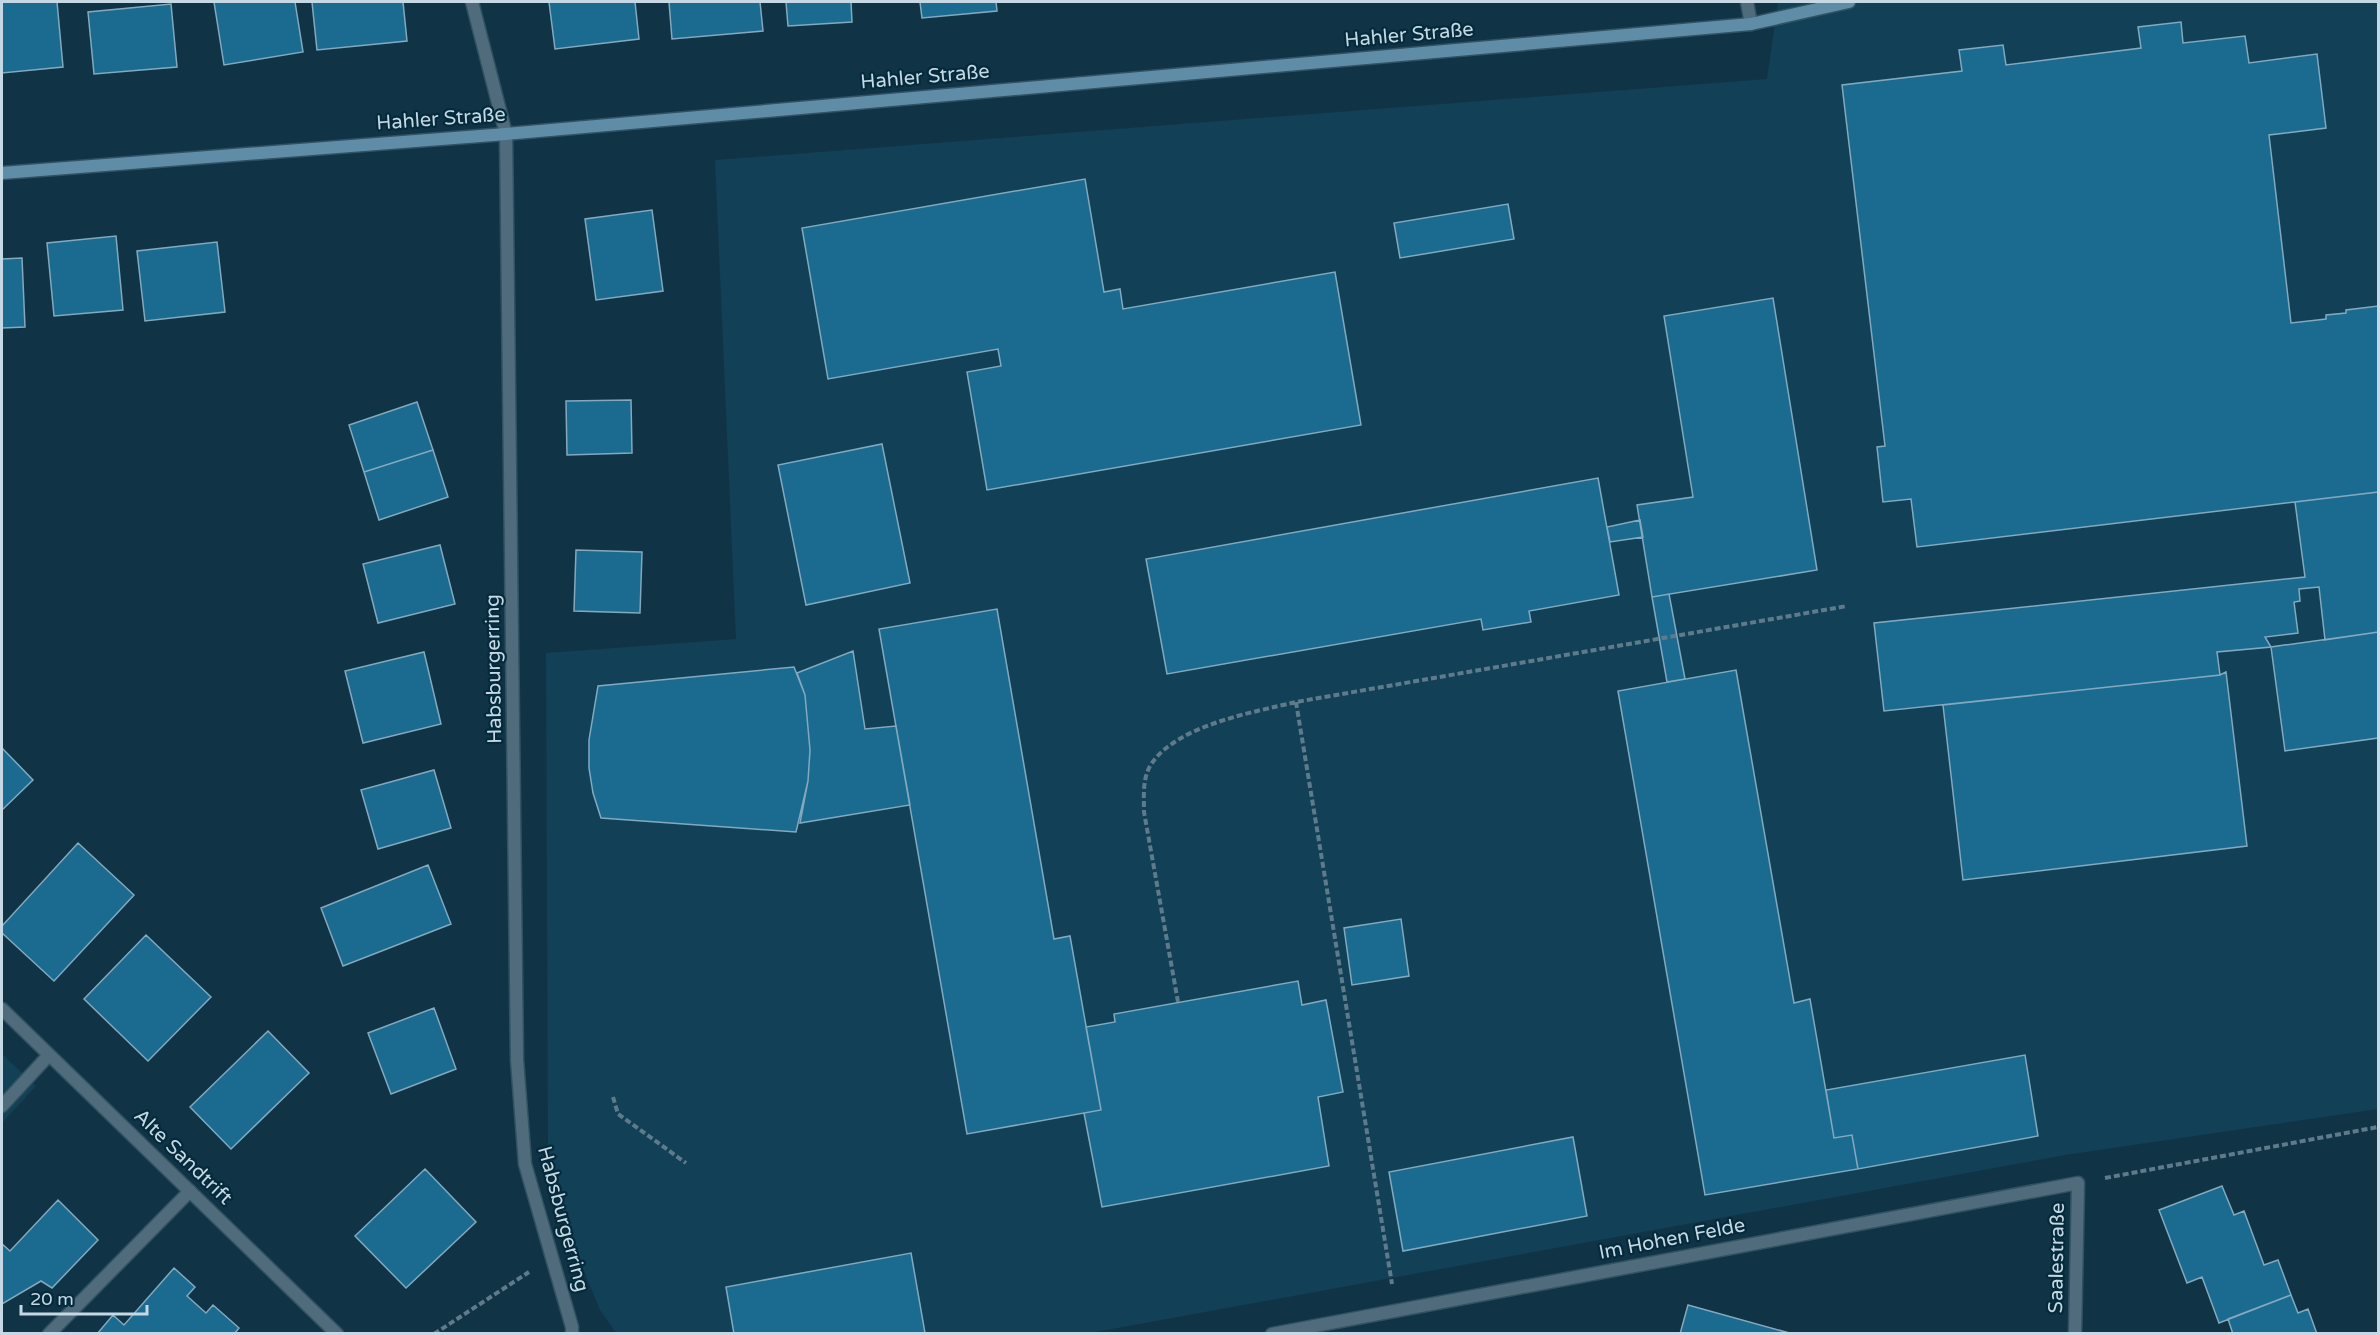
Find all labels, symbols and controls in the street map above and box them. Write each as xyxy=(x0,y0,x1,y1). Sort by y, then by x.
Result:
street label: Hahler Straße xyxy=(1343,17,1475,53)
street label: Hahler Straße xyxy=(859,59,991,95)
street label: Hahler Straße xyxy=(376,103,506,135)
street label: Habsburgerring xyxy=(481,594,507,744)
street label: Alte Sandtrift xyxy=(129,1104,237,1210)
street label: Habsburgerring xyxy=(532,1144,594,1294)
street label: Saalestraße xyxy=(2044,1202,2070,1314)
street label: Im Hohen Felde xyxy=(1597,1213,1747,1265)
scale bar xyxy=(21,1278,147,1316)
text: 20 m xyxy=(30,1288,74,1310)

